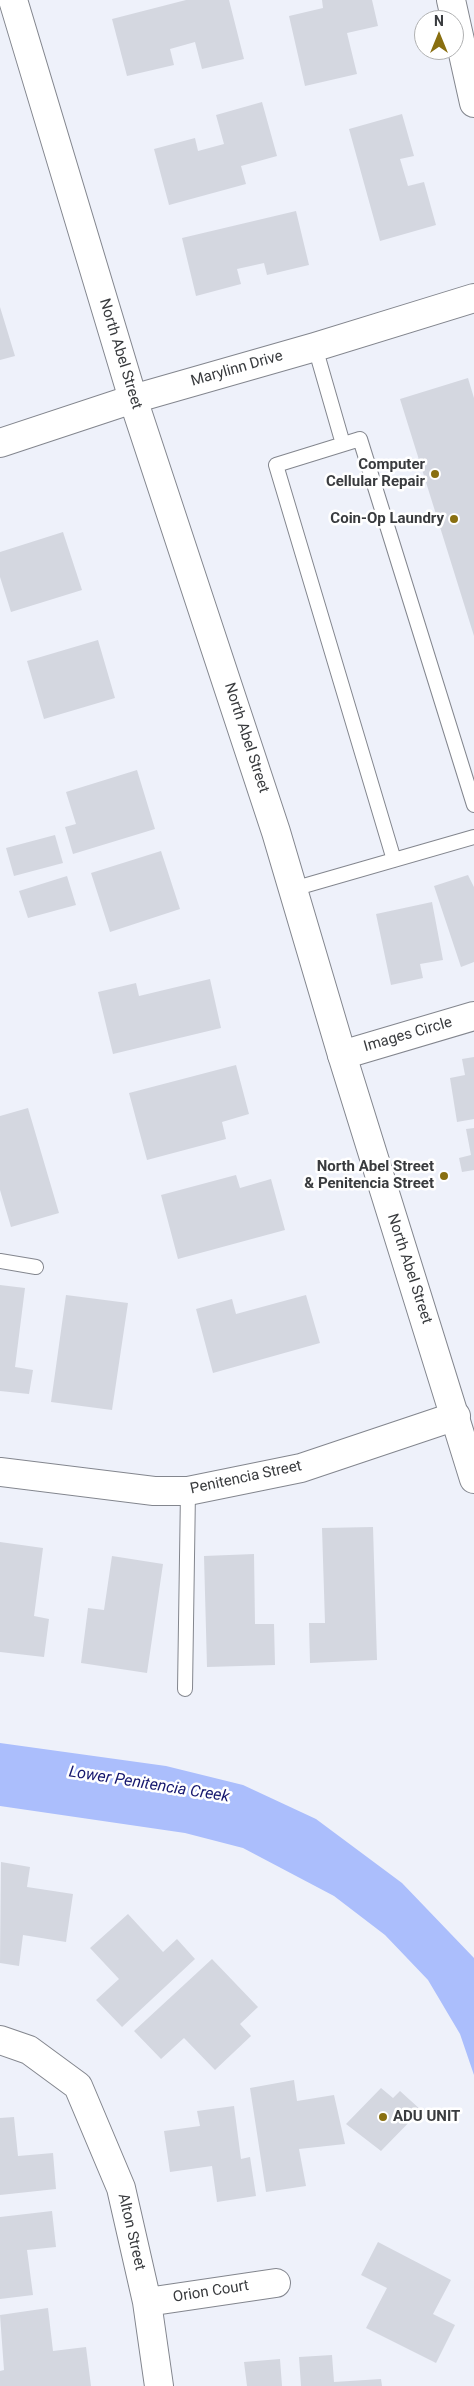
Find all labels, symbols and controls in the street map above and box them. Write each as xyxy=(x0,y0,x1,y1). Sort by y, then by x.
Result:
north arrow xyxy=(414,10,464,60)
text: N xyxy=(434,13,444,29)
street label: North Abel Street xyxy=(95,297,145,411)
street label: Marylinn Drive xyxy=(189,347,285,391)
place label: Computer Cellular Repair xyxy=(326,456,425,491)
marker: Computer Cellular Repair xyxy=(429,468,441,480)
place label: Coin-Op Laundry xyxy=(330,510,444,528)
marker: Coin-Op Laundry xyxy=(448,513,460,525)
street label: North Abel Street xyxy=(220,681,272,795)
street label: Images Circle xyxy=(362,1014,454,1056)
place label: North Abel Street & Penitencia Street xyxy=(304,1158,434,1193)
marker: North Abel Street & Penitencia Street xyxy=(438,1170,450,1182)
street label: North Abel Street xyxy=(383,1212,435,1326)
street label: Penitencia Street xyxy=(189,1457,303,1499)
water label: Lower Penitencia Creek xyxy=(67,1763,231,1807)
place label: ADU UNIT xyxy=(393,2108,460,2126)
marker: ADU UNIT xyxy=(377,2111,389,2123)
street label: Alton Street xyxy=(113,2192,149,2272)
street label: Orion Court xyxy=(172,2277,250,2307)

